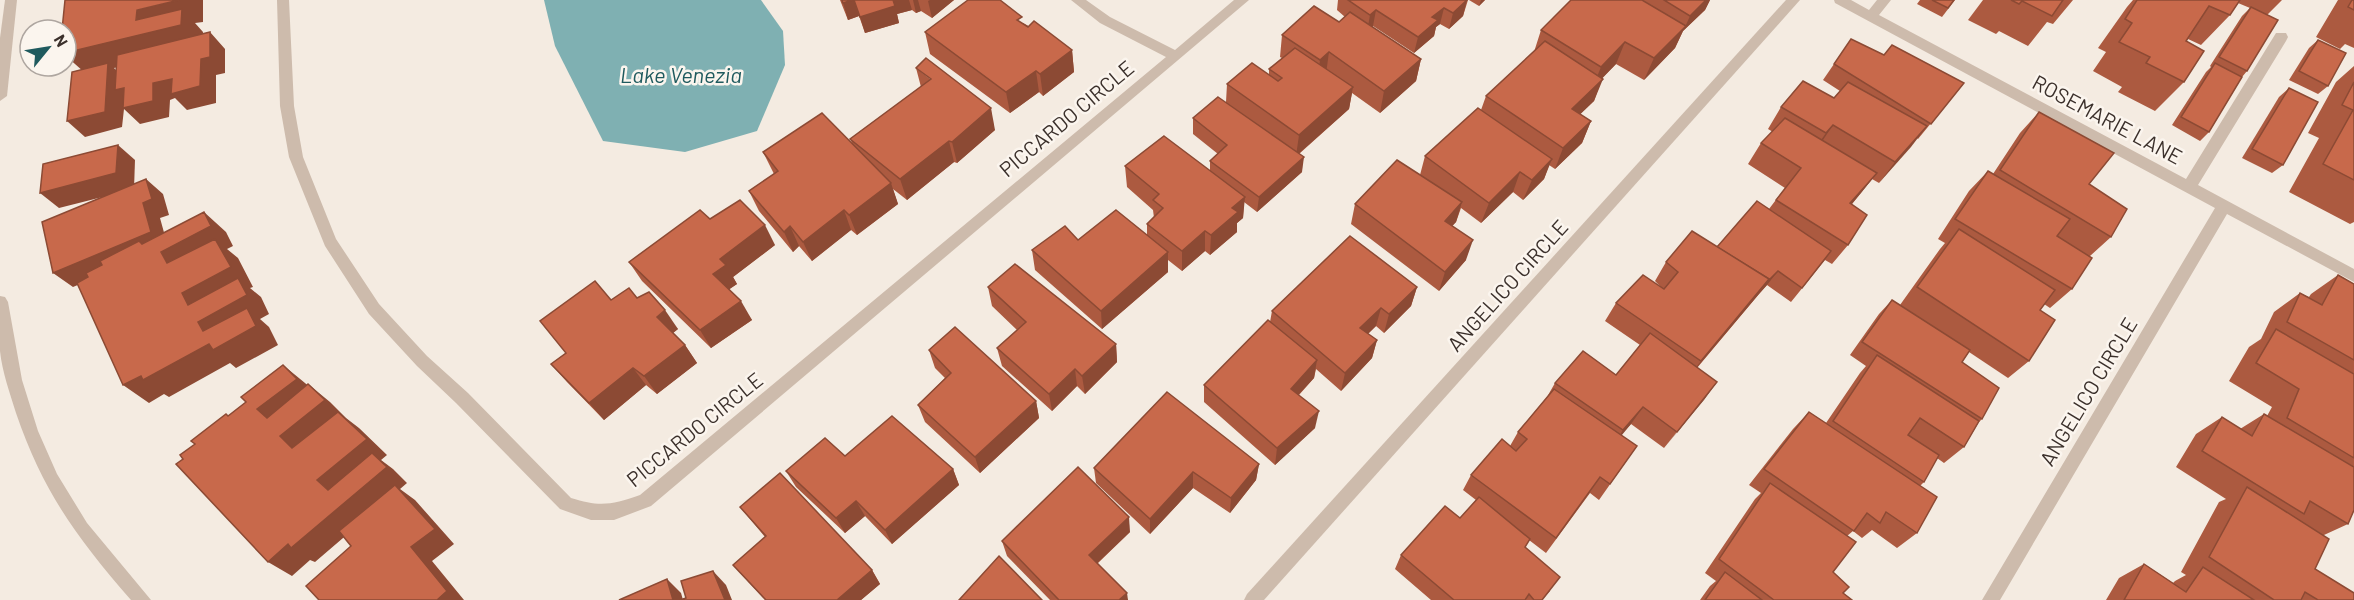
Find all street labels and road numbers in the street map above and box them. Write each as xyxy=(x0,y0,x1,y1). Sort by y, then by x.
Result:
street label: PICCARDO CIRCLE xyxy=(994,54,1138,181)
street label: ROSEMARIE LANE xyxy=(2029,69,2187,169)
street label: ANGELICO CIRCLE xyxy=(1441,214,1572,356)
street label: ANGELICO CIRCLE xyxy=(2034,313,2142,470)
street label: PICCARDO CIRCLE xyxy=(621,366,767,491)

